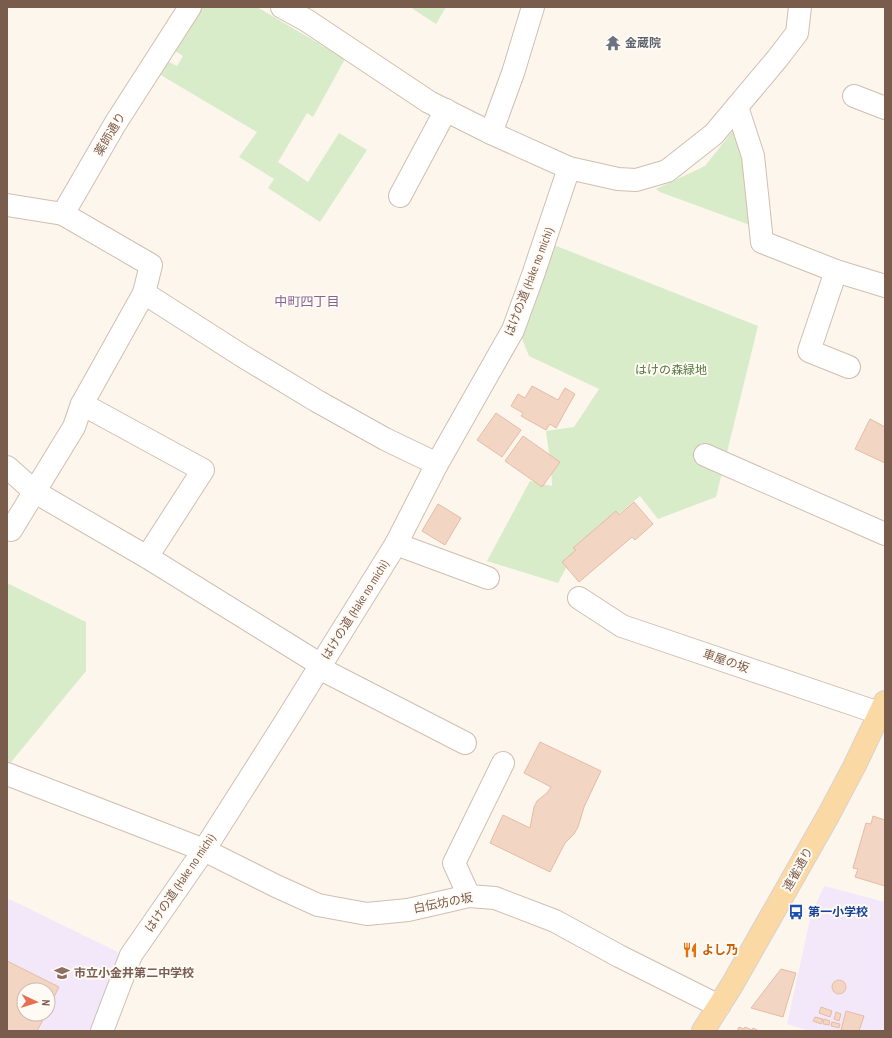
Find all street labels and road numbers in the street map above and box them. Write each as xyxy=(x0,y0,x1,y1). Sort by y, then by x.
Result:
street label: 薬師通り xyxy=(91,109,128,158)
street label: はけの道 (Hake no michi) xyxy=(501,225,556,338)
street label: はけの道 (Hake no michi) xyxy=(318,557,392,662)
street label: 車屋の坂 xyxy=(701,646,751,675)
street label: はけの道 (Hake no michi) xyxy=(141,831,218,935)
street label: 連雀通り xyxy=(779,844,816,893)
street label: 白伝坊の坂 xyxy=(412,889,474,916)

